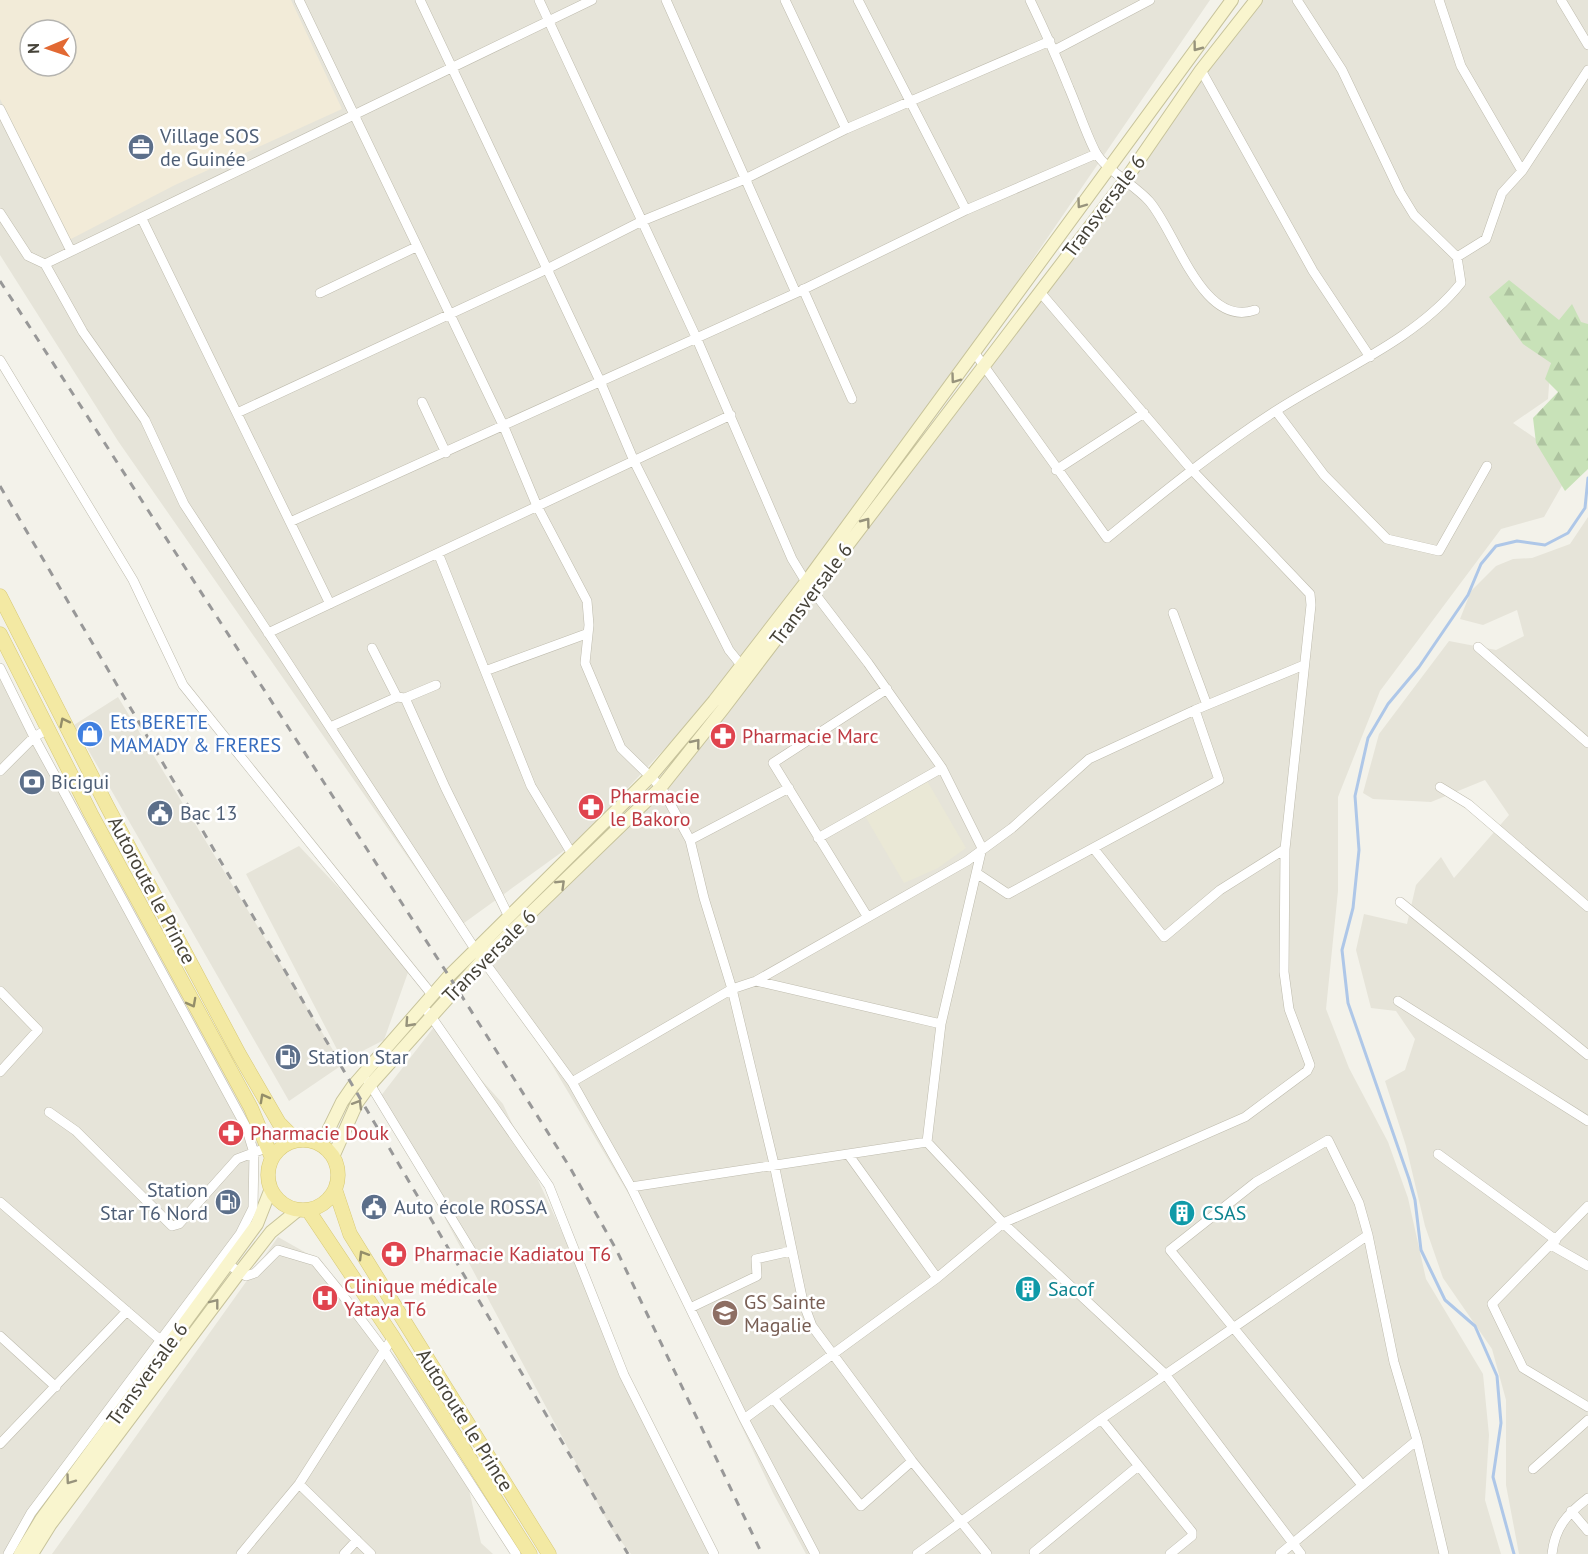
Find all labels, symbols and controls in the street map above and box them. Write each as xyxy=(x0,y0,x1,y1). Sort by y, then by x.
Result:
north arrow xyxy=(18,18,78,78)
one-way arrow xyxy=(1193,40,1204,51)
text: N xyxy=(23,43,43,54)
place label: Village SOS de Guinée xyxy=(159,123,259,172)
office icon: Village SOS de Guinée xyxy=(126,132,156,162)
street label: Transversale 6 xyxy=(1057,149,1151,263)
one-way arrow xyxy=(1078,197,1089,208)
one-way arrow xyxy=(951,372,962,383)
one-way arrow xyxy=(859,518,870,529)
street label: Transversale 6 xyxy=(764,537,858,651)
place label: Ets BERETE MAMADY & FRERES xyxy=(110,709,281,758)
one-way arrow xyxy=(60,718,71,729)
shop icon: Ets BERETE MAMADY & FRERES xyxy=(75,719,105,749)
pharmacy icon: Pharmacie Marc xyxy=(708,721,738,751)
place label: Pharmacie Marc xyxy=(742,723,878,749)
one-way arrow xyxy=(688,739,699,750)
bank icon: Bicigui xyxy=(17,767,47,797)
place label: Bicigui xyxy=(51,769,109,795)
place label: Pharmacie le Bakoro xyxy=(610,783,700,832)
pharmacy icon: Pharmacie le Bakoro xyxy=(576,792,606,822)
public building icon: Bac 13 xyxy=(145,798,175,828)
place label: Bac 13 xyxy=(180,800,237,826)
street label: Autoroute le Prince xyxy=(102,812,202,968)
one-way arrow xyxy=(555,880,565,891)
street label: Transversale 6 xyxy=(437,904,541,1008)
one-way arrow xyxy=(185,996,196,1007)
one-way arrow xyxy=(405,1016,416,1027)
fuel station icon: Station Star xyxy=(273,1042,303,1072)
place label: Station Star xyxy=(308,1044,409,1070)
one-way arrow xyxy=(260,1094,271,1104)
one-way arrow xyxy=(351,1100,363,1110)
pharmacy icon: Pharmacie Douk xyxy=(216,1118,246,1148)
place label: Pharmacie Douk xyxy=(250,1120,389,1146)
place label: Station Star T6 Nord xyxy=(100,1177,208,1226)
fuel station icon: Station Star T6 Nord xyxy=(213,1187,243,1217)
public building icon: Auto école ROSSA xyxy=(359,1192,389,1222)
place label: Auto école ROSSA xyxy=(394,1194,548,1220)
building icon: CSAS xyxy=(1167,1198,1197,1228)
place label: CSAS xyxy=(1202,1200,1246,1226)
pharmacy icon: Pharmacie Kadiatou T6 xyxy=(379,1239,409,1269)
place label: Pharmacie Kadiatou T6 xyxy=(414,1241,611,1267)
one-way arrow xyxy=(358,1251,370,1261)
place label: Clinique médicale Yataya T6 xyxy=(344,1273,497,1322)
building icon: Sacof xyxy=(1013,1274,1043,1304)
place label: Sacof xyxy=(1048,1276,1096,1302)
hospital icon: Clinique médicale Yataya T6 xyxy=(310,1283,340,1313)
place label: GS Sainte Magalie xyxy=(744,1289,826,1338)
school or university icon: GS Sainte Magalie xyxy=(710,1298,740,1328)
one-way arrow xyxy=(208,1299,219,1310)
street label: Transversale 6 xyxy=(101,1317,193,1431)
street label: Autoroute le Prince xyxy=(411,1344,519,1496)
one-way arrow xyxy=(66,1473,77,1484)

